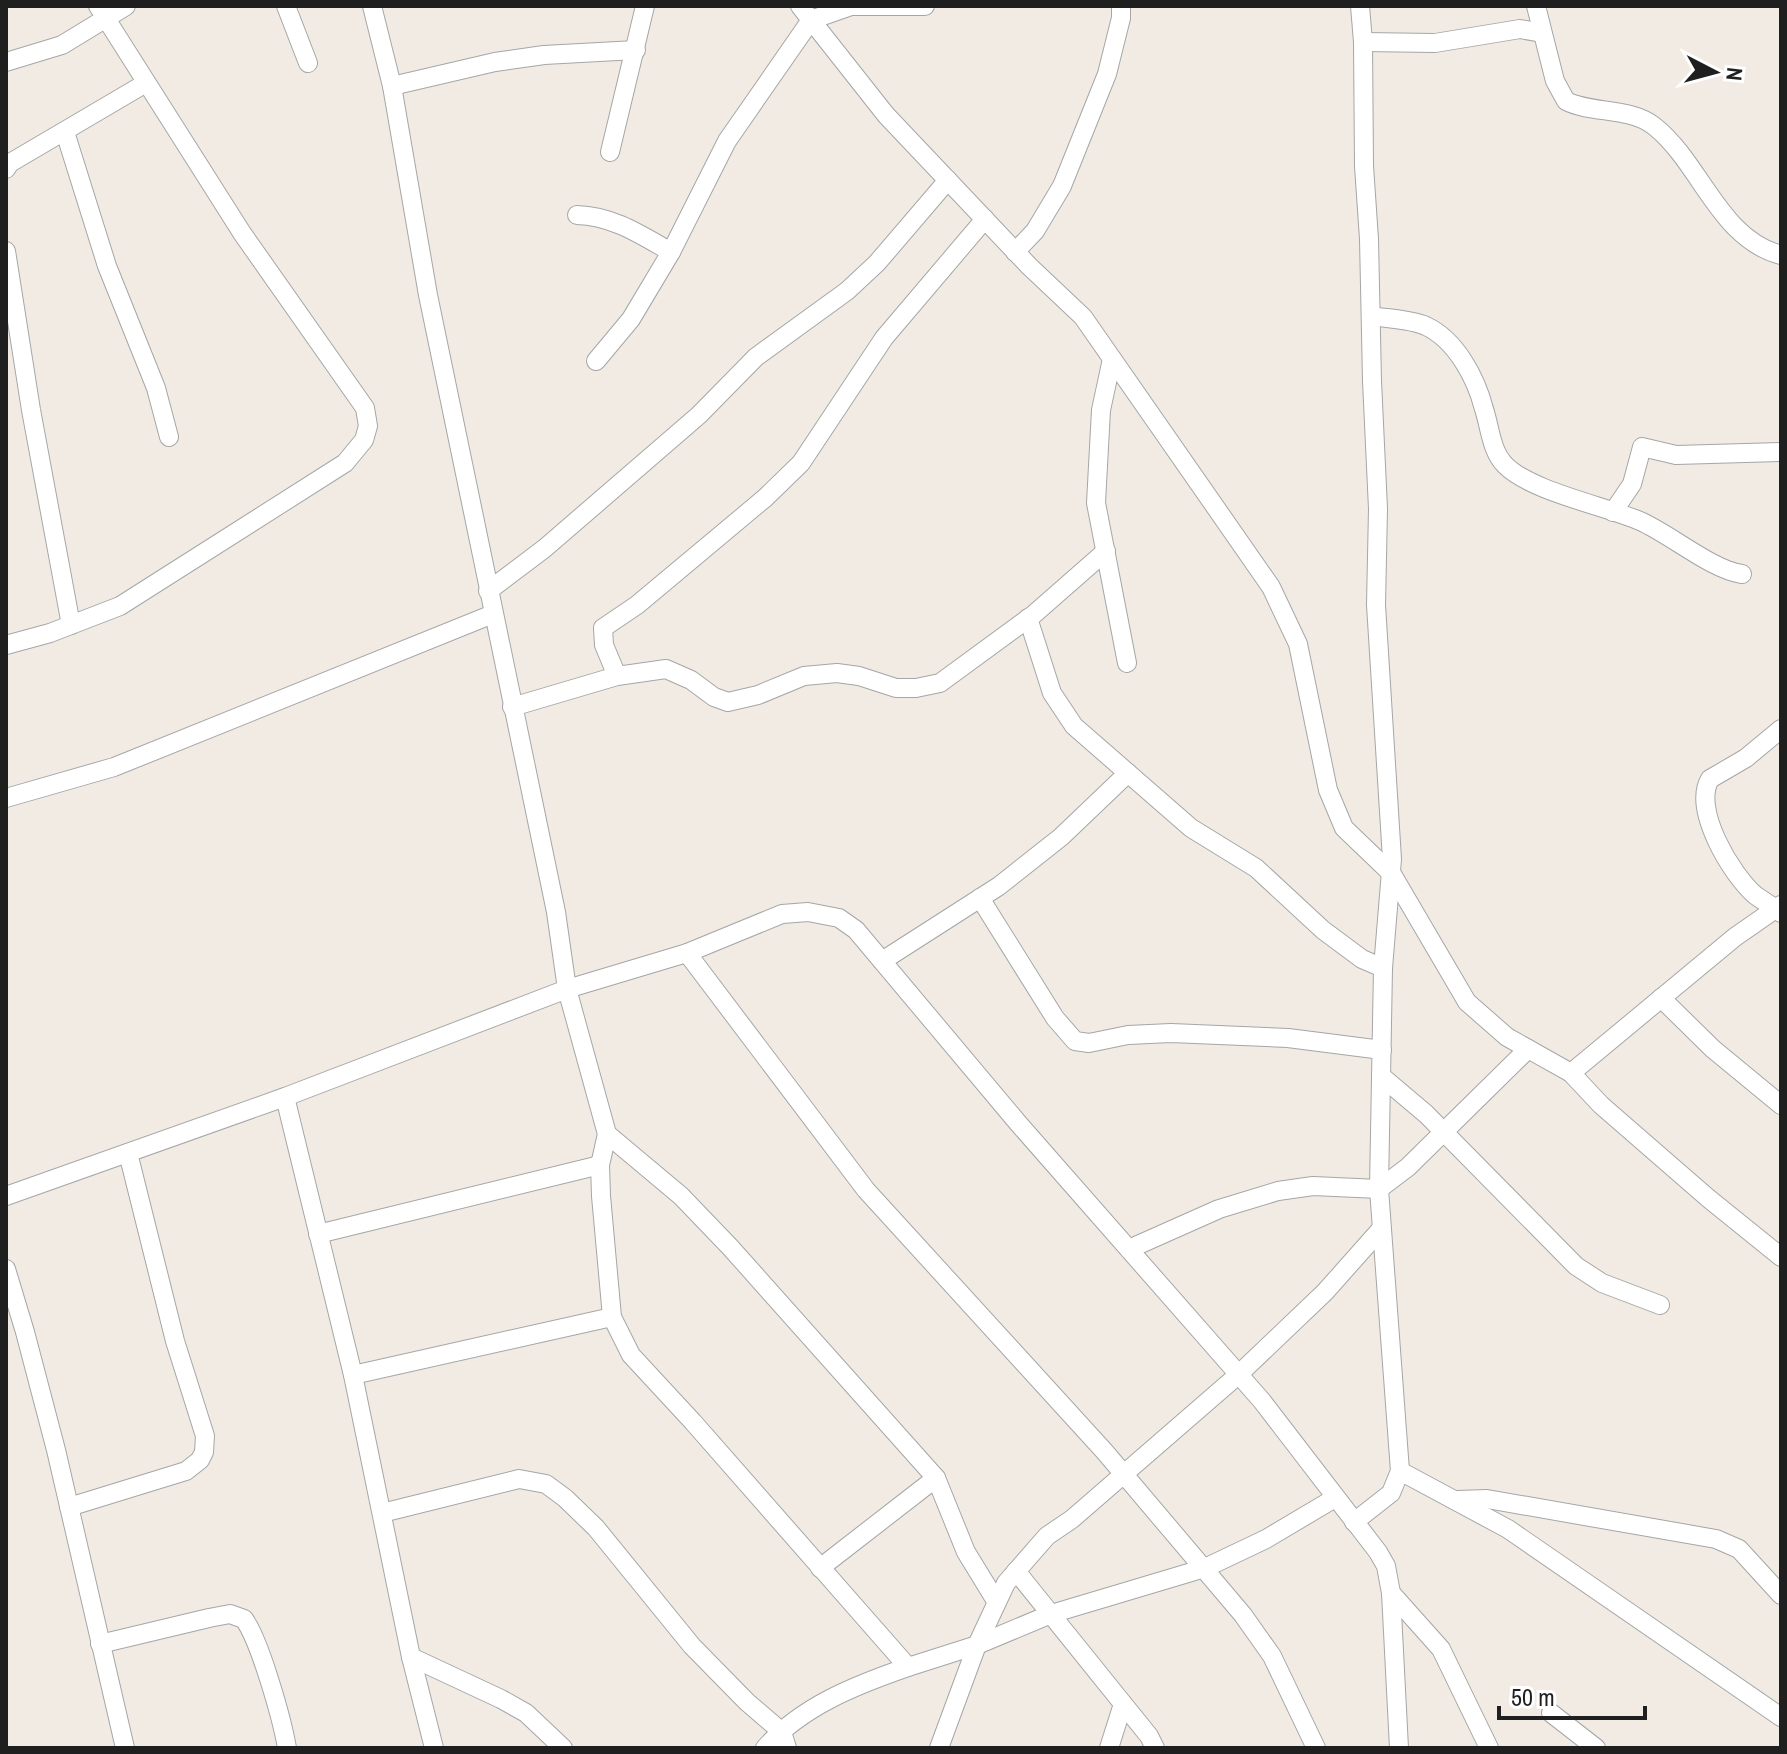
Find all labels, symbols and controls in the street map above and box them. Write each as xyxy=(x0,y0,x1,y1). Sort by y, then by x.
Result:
north arrow xyxy=(1675,32,1755,112)
text: N xyxy=(1719,66,1750,82)
scale bar xyxy=(1499,1670,1645,1720)
text: 50 m xyxy=(1511,1681,1555,1713)

